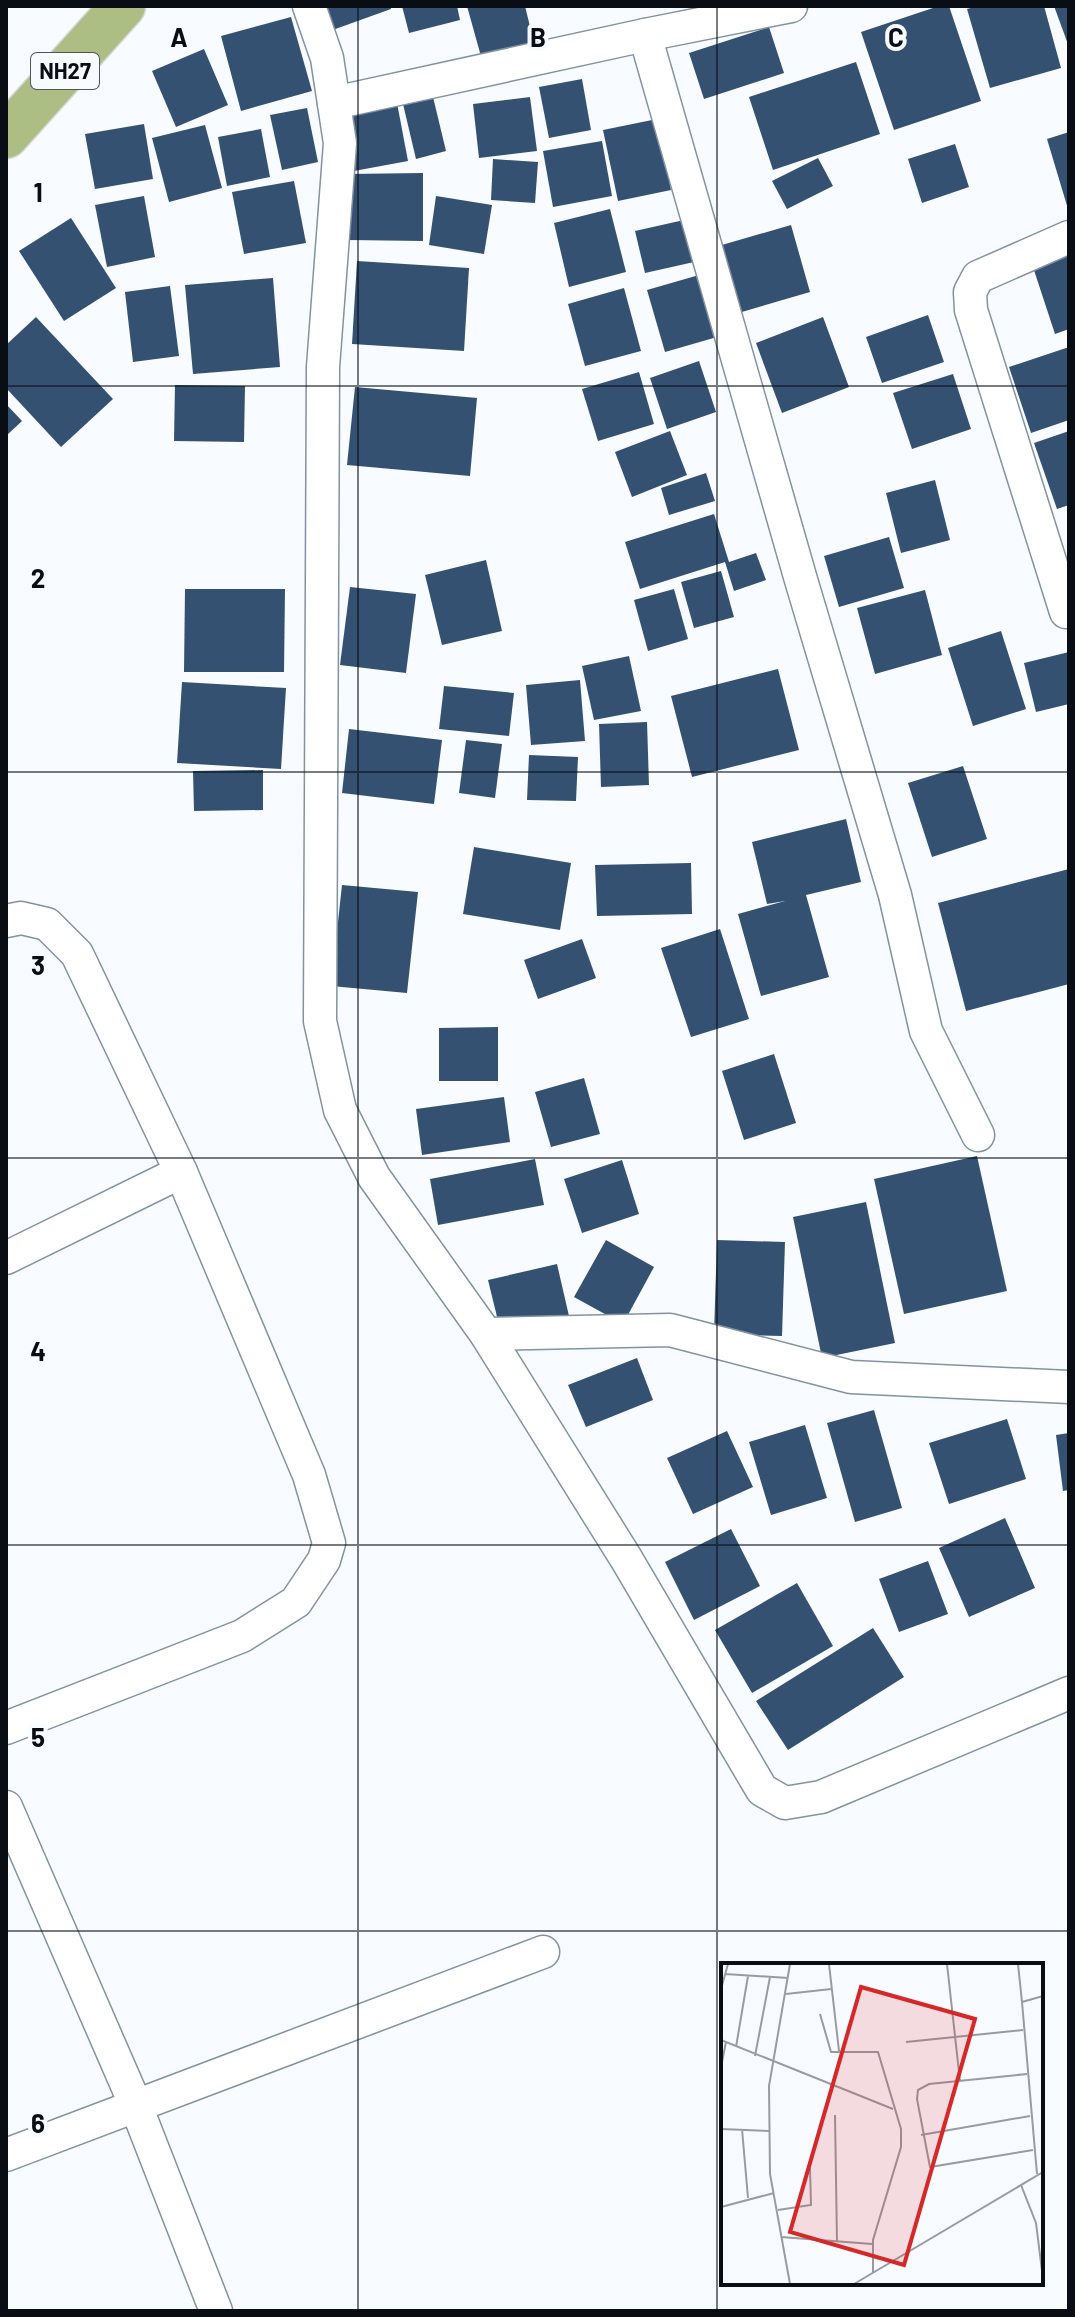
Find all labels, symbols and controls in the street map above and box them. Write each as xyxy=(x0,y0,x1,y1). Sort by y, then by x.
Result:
text: A xyxy=(170,21,188,52)
text: B xyxy=(530,21,546,52)
text: C xyxy=(888,21,904,52)
road number: NH27 xyxy=(31,53,99,89)
text: 1 xyxy=(33,176,43,207)
text: 2 xyxy=(31,562,45,593)
text: 3 xyxy=(31,949,45,980)
text: 4 xyxy=(30,1335,46,1366)
text: 5 xyxy=(31,1721,45,1752)
inset map xyxy=(721,1963,1043,2285)
text: 6 xyxy=(31,2107,45,2138)

